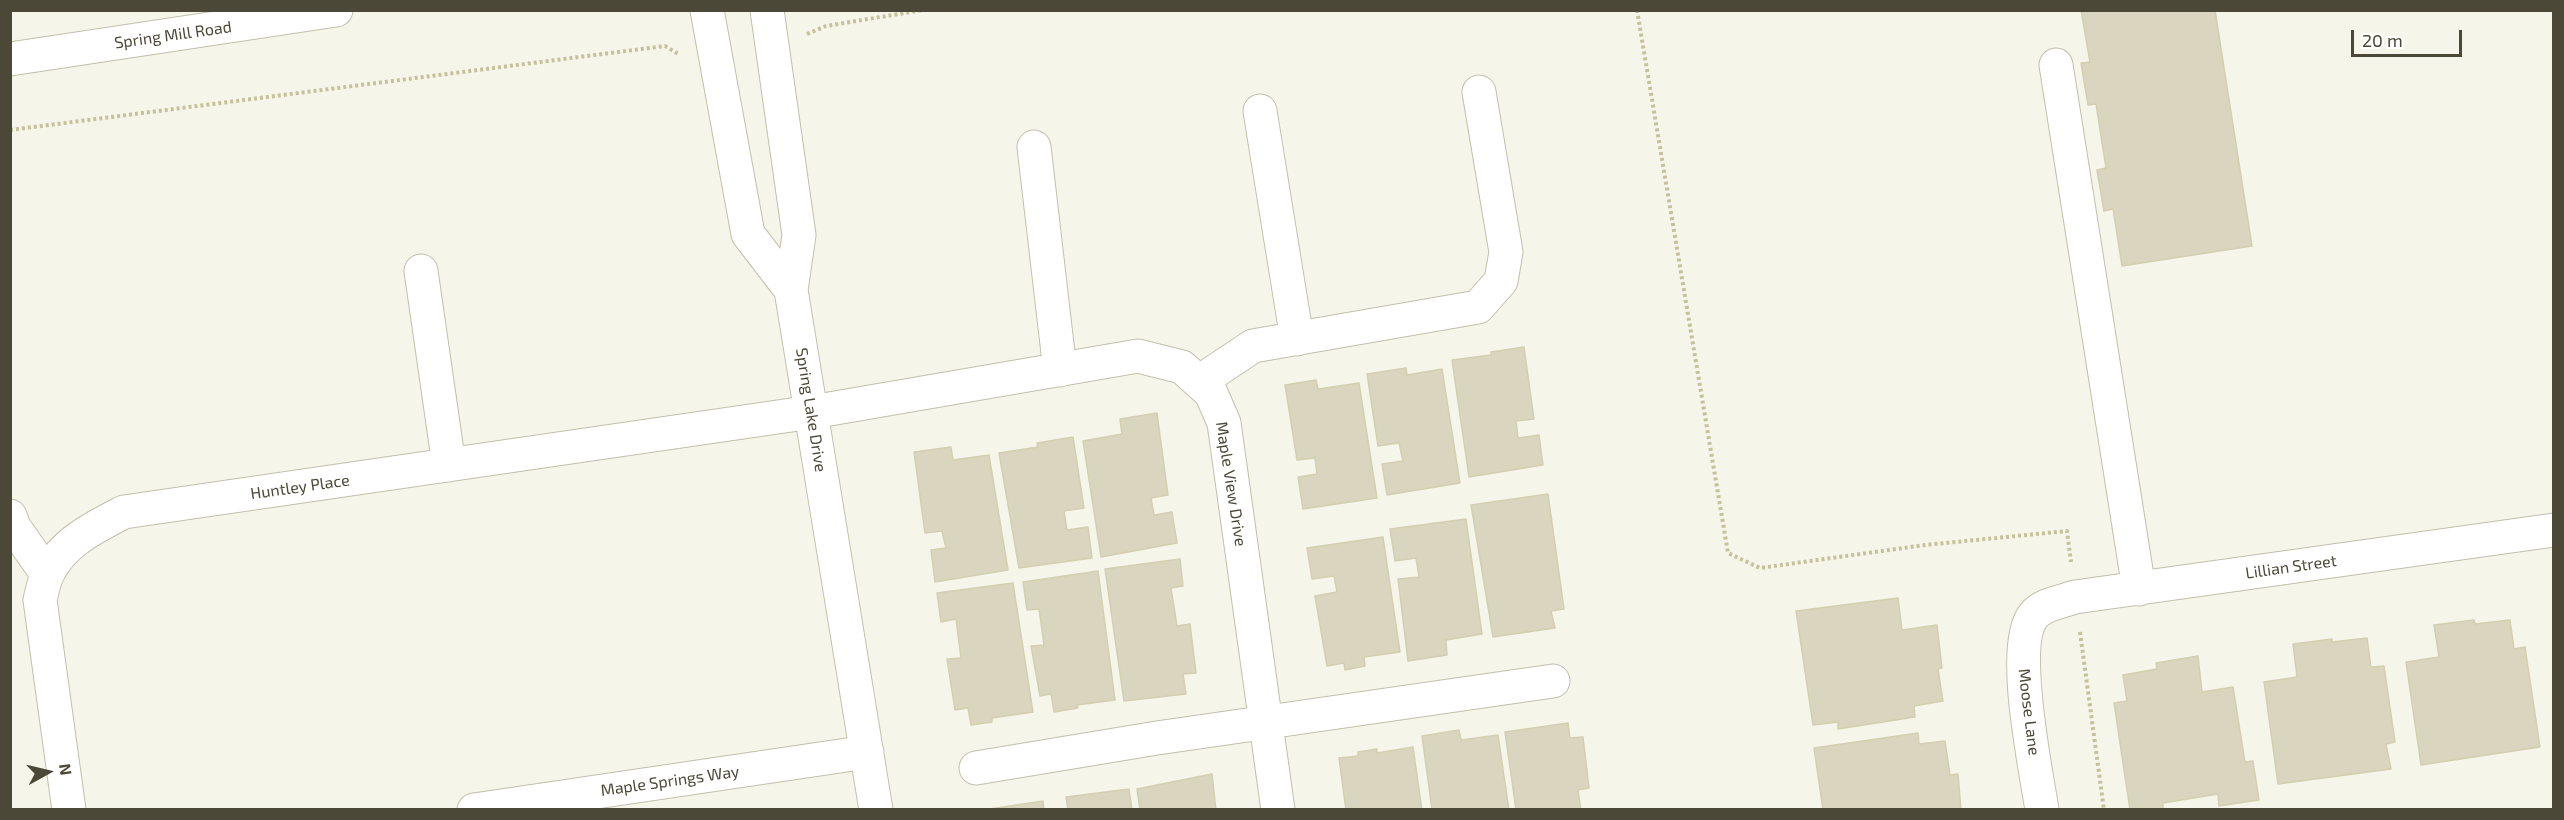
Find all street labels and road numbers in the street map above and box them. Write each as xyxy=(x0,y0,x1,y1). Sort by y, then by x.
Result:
street label: Spring Mill Road xyxy=(113,17,233,53)
street label: Spring Lake Drive xyxy=(792,347,830,473)
street label: Maple View Drive xyxy=(1212,420,1250,548)
street label: Huntley Place xyxy=(249,471,351,503)
street label: Lillian Street xyxy=(2244,551,2338,583)
street label: Moose Lane xyxy=(2014,667,2044,757)
street label: Maple Springs Way xyxy=(599,762,741,800)

